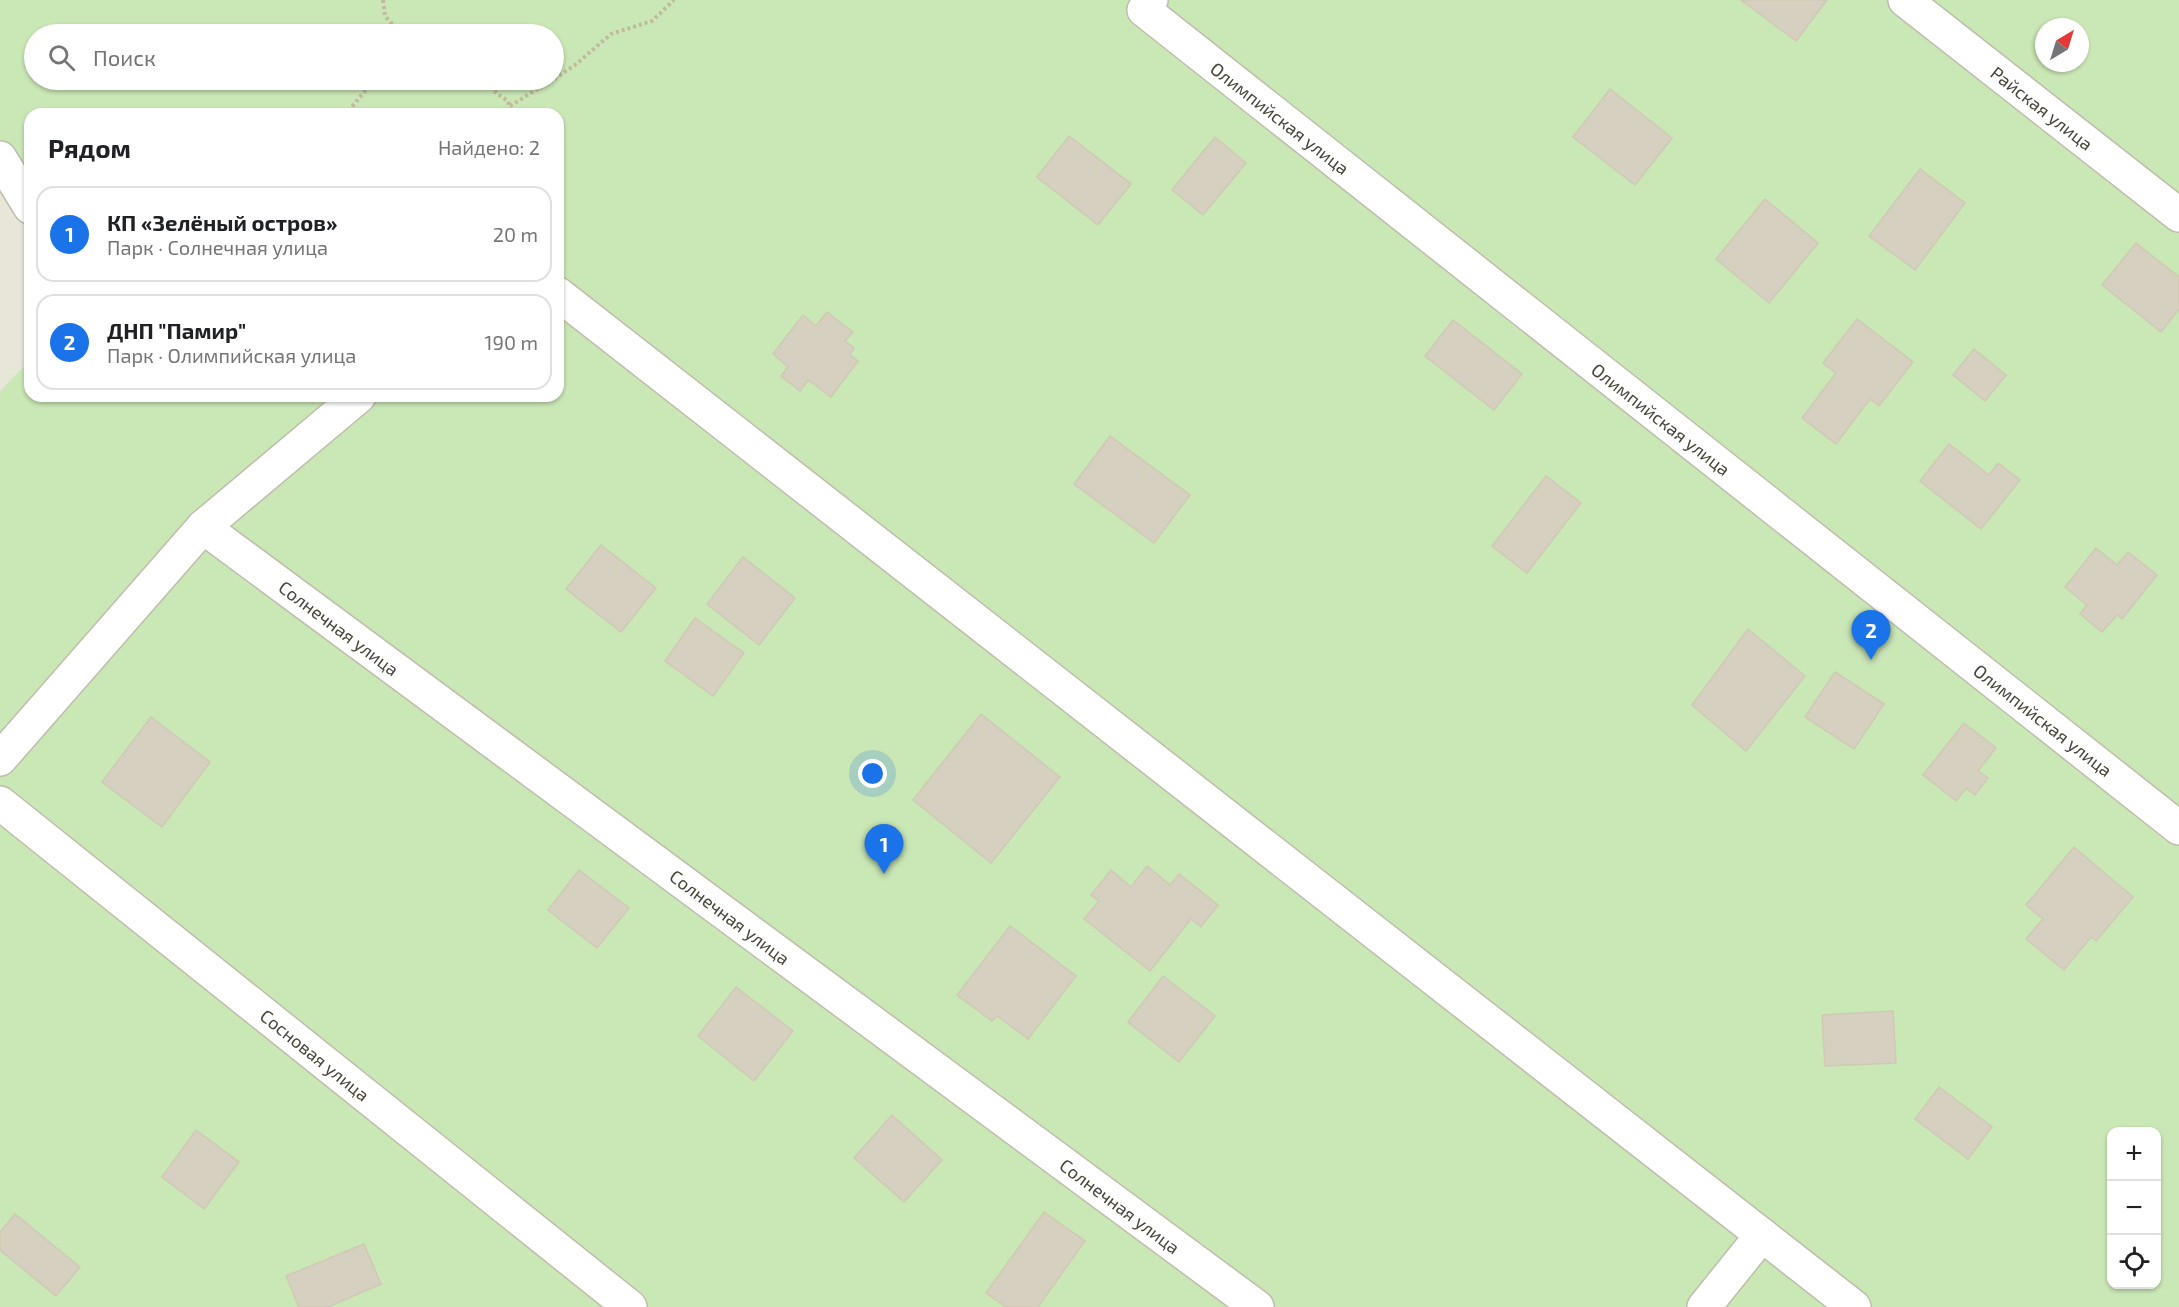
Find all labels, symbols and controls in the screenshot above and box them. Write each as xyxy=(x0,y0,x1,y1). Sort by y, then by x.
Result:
north arrow xyxy=(2035,18,2089,72)
search box xyxy=(24,24,564,90)
icon: search xyxy=(45,41,78,74)
text: Поиск xyxy=(93,44,156,70)
street label: Олимпийская улица xyxy=(1206,57,1354,179)
street label: Райская улица xyxy=(1987,61,2097,155)
text: Рядом xyxy=(48,132,131,163)
text: Найдено: 2 xyxy=(438,135,540,159)
text: КП «Зелёный остров» xyxy=(107,209,337,235)
text: 1 xyxy=(65,222,74,246)
text: 20 m xyxy=(493,222,538,246)
text: Парк · Солнечная улица xyxy=(107,235,328,259)
text: ДНП "Памир" xyxy=(107,317,246,343)
text: 2 xyxy=(64,330,75,354)
text: 190 m xyxy=(485,330,538,354)
text: Парк · Олимпийская улица xyxy=(107,343,356,367)
street label: Олимпийская улица xyxy=(1587,358,1735,480)
street label: Солнечная улица xyxy=(275,576,403,680)
pin: 2 xyxy=(1852,610,1890,660)
street label: Олимпийская улица xyxy=(1969,659,2117,781)
your location xyxy=(858,759,887,788)
pin: 1 xyxy=(864,824,904,874)
street label: Солнечная улица xyxy=(666,865,794,969)
street label: Сосновая улица xyxy=(256,1004,374,1106)
map controls xyxy=(2107,1127,2161,1289)
button: + xyxy=(2107,1127,2161,1181)
street label: Солнечная улица xyxy=(1056,1154,1184,1258)
button: − xyxy=(2107,1181,2161,1235)
button: locate xyxy=(2107,1235,2161,1289)

